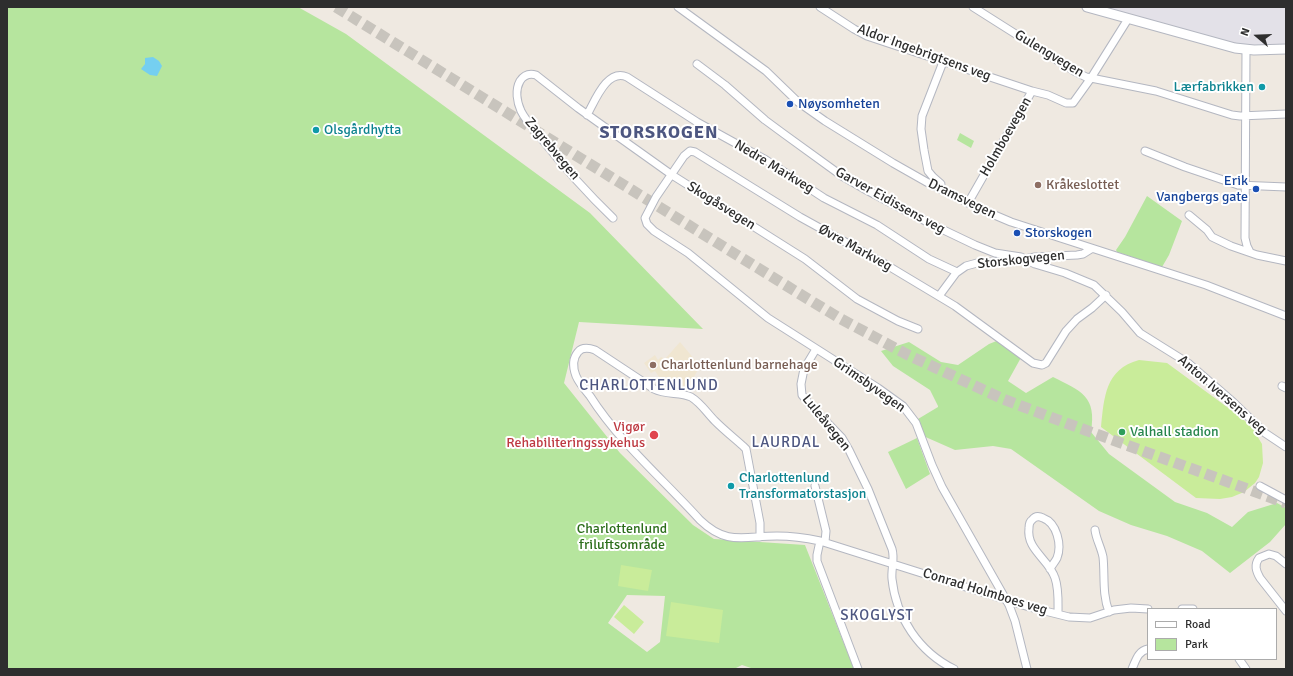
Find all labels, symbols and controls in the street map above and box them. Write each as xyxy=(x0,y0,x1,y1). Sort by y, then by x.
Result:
north arrow xyxy=(1237,16,1277,56)
street label: Aldor Ingebrigtsens veg xyxy=(855,21,993,85)
text: N xyxy=(1238,26,1253,38)
street label: Gulengvegen xyxy=(1011,27,1087,81)
place label: Lærfabrikken xyxy=(1174,79,1254,95)
marker: Lærfabrikken xyxy=(1257,82,1267,92)
street label: Holmboevegen xyxy=(977,94,1035,180)
place label: Nøysomheten xyxy=(798,96,880,112)
marker: Nøysomheten xyxy=(785,99,795,109)
street label: Zagrebvegen xyxy=(521,114,583,184)
place label: Olsgårdhytta xyxy=(324,122,401,138)
district label: STORSKOGEN xyxy=(599,122,719,144)
marker: Olsgårdhytta xyxy=(311,125,321,135)
street label: Nedre Markveg xyxy=(731,137,817,197)
street label: Garver Eidissens veg xyxy=(832,164,948,238)
place label: Erik Vangbergs gate xyxy=(1156,173,1248,206)
street label: Dramsvegen xyxy=(925,175,999,223)
place label: Kråkeslottet xyxy=(1046,177,1119,193)
street label: Skogåsvegen xyxy=(684,178,758,234)
marker: Kråkeslottet xyxy=(1033,180,1043,190)
marker: Erik Vangbergs gate xyxy=(1251,184,1261,194)
street label: Øvre Markveg xyxy=(815,221,895,275)
place label: Storskogen xyxy=(1025,225,1092,241)
marker: Storskogen xyxy=(1012,228,1022,238)
street label: Storskogvegen xyxy=(976,247,1066,273)
street label: Anton Iversens veg xyxy=(1174,352,1270,438)
street label: Grimsbyvegen xyxy=(830,354,908,416)
place label: Charlottenlund barnehage xyxy=(661,357,818,373)
marker: Charlottenlund barnehage xyxy=(648,360,658,370)
district label: CHARLOTTENLUND xyxy=(579,377,719,395)
street label: Luleåvegen xyxy=(798,391,854,455)
place label: Vigør Rehabiliteringssykehus xyxy=(506,419,645,452)
place label: Valhall stadion xyxy=(1130,424,1219,440)
marker: Valhall stadion xyxy=(1117,427,1127,437)
marker: Vigør Rehabiliteringssykehus xyxy=(648,429,660,441)
district label: LAURDAL xyxy=(752,434,820,452)
place label: Charlottenlund Transformatorstasjon xyxy=(739,470,867,502)
marker: Charlottenlund Transformatorstasjon xyxy=(726,481,736,491)
park label: Charlottenlund friluftsområde xyxy=(577,521,667,554)
street label: Conrad Holmboes veg xyxy=(921,565,1049,619)
district label: SKOGLYST xyxy=(840,607,914,625)
legend xyxy=(1147,608,1277,660)
text: Road xyxy=(1185,617,1211,632)
text: Park xyxy=(1185,637,1208,652)

